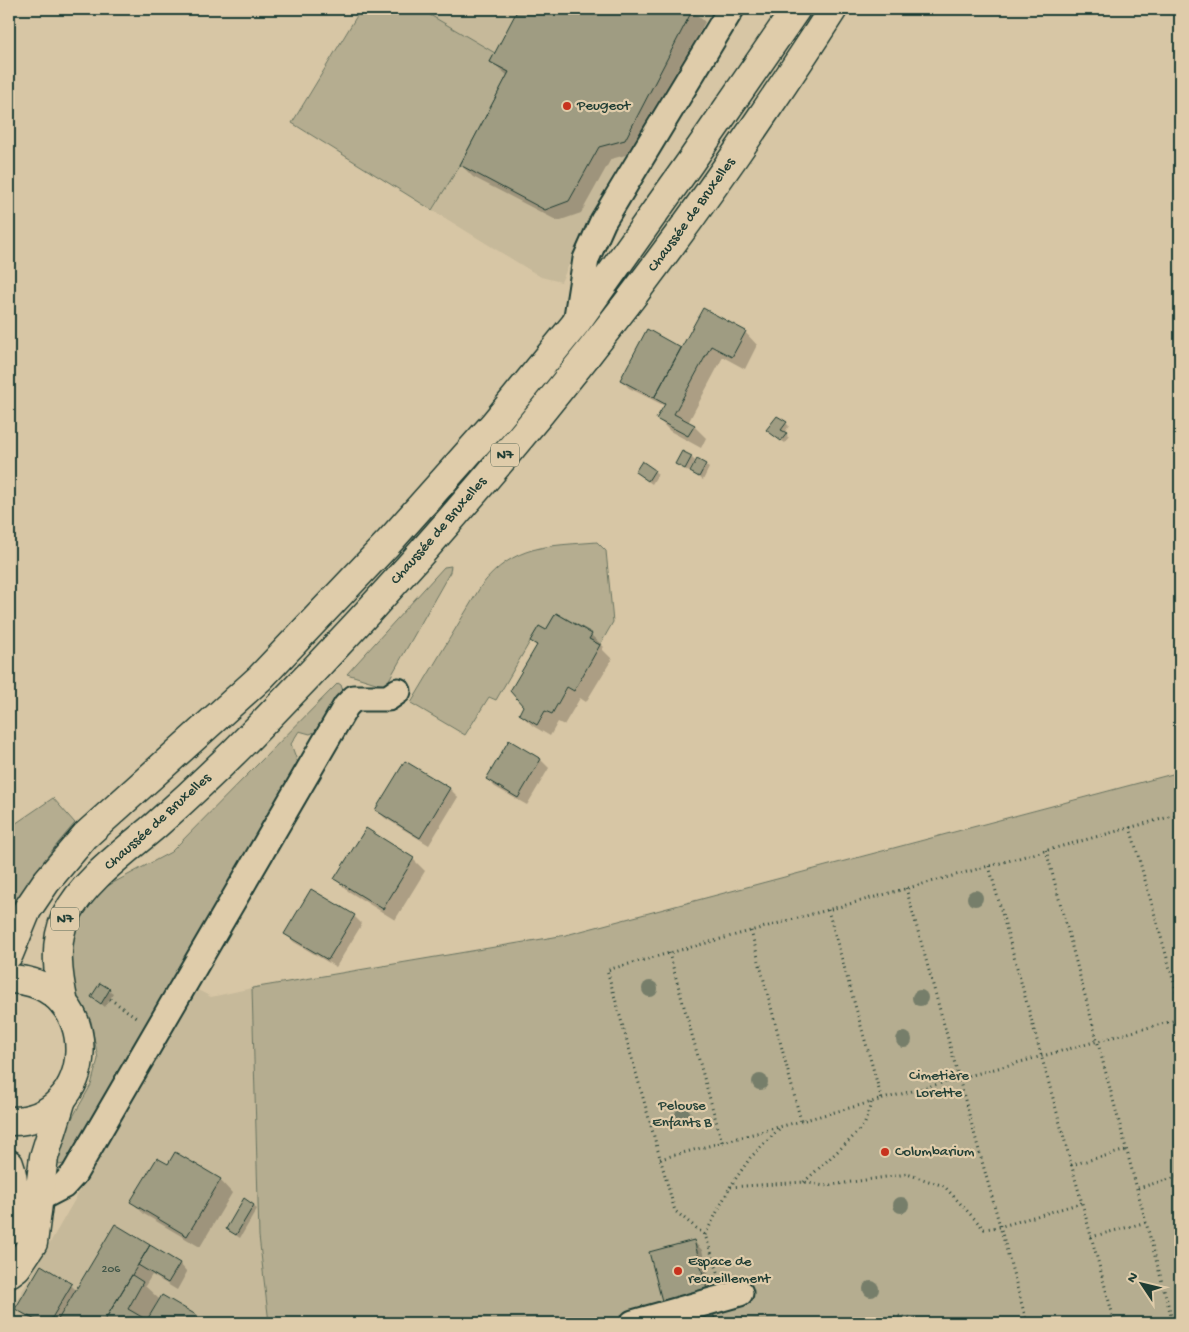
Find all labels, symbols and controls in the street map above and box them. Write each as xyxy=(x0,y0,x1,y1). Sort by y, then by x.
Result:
place label: Peugeot xyxy=(576,97,632,115)
marker: Peugeot xyxy=(561,100,573,112)
street label: Chaussée de Bruxelles xyxy=(644,154,740,276)
road number: N7 xyxy=(491,444,519,466)
street label: Chaussée de Bruxelles xyxy=(387,473,491,589)
street label: Chaussée de Bruxelles xyxy=(101,769,215,875)
road number: N7 xyxy=(51,908,79,931)
park label: Cimetière Lorette xyxy=(909,1067,969,1102)
park label: Pelouse Enfants B xyxy=(652,1097,712,1132)
place label: Columbarium xyxy=(895,1143,975,1161)
marker: Columbarium xyxy=(879,1146,891,1158)
place label: Espace de recueillement xyxy=(688,1253,772,1288)
north arrow xyxy=(1116,1260,1166,1310)
house number: 206 xyxy=(102,1263,121,1277)
marker: Espace de recueillement xyxy=(672,1265,684,1277)
text: N xyxy=(1124,1269,1143,1287)

